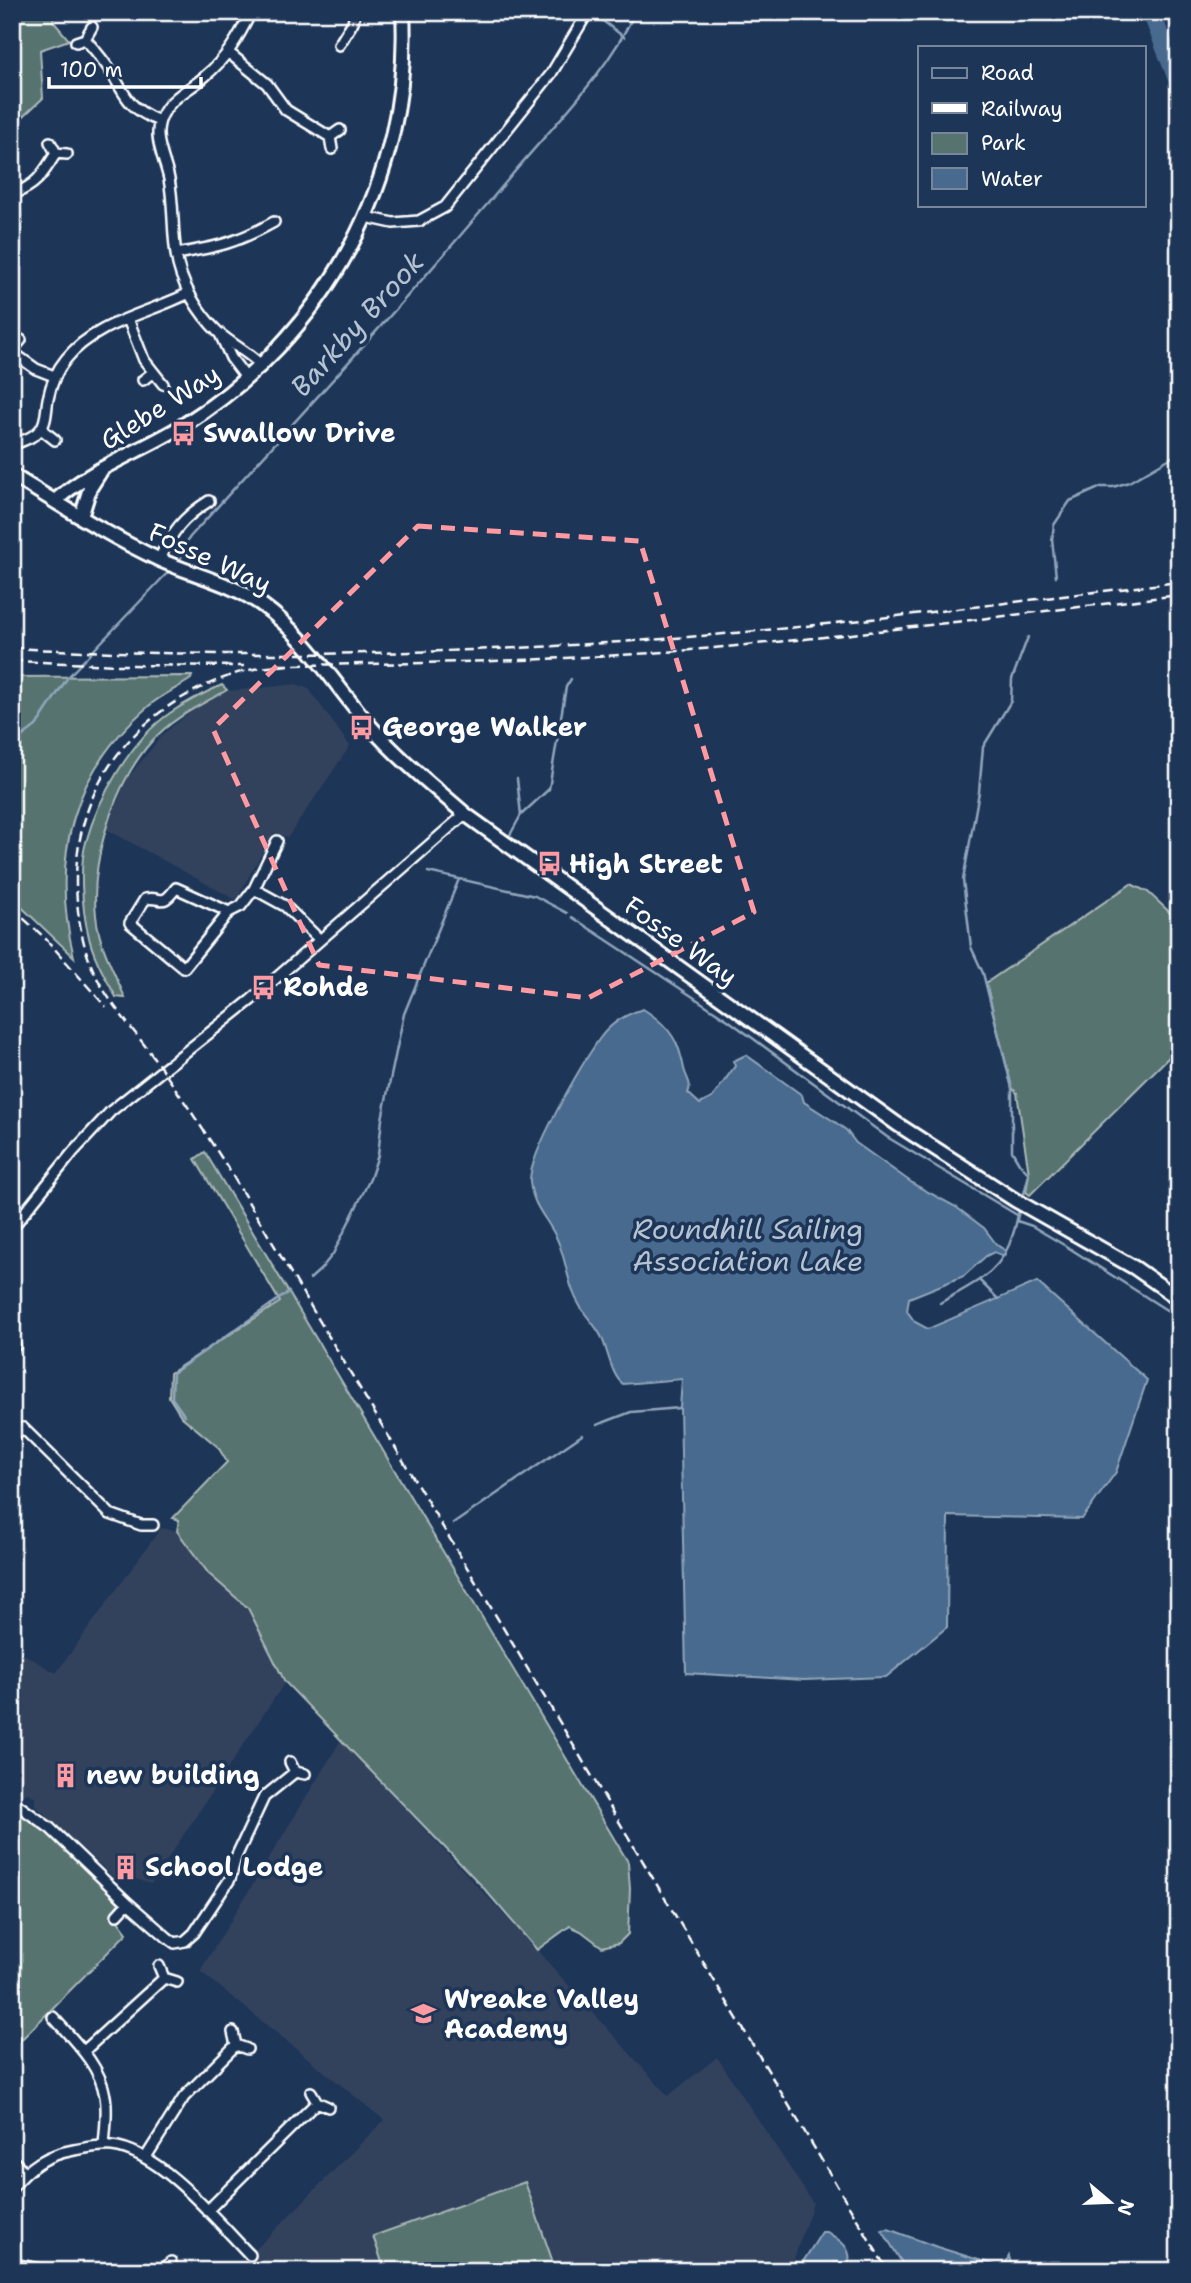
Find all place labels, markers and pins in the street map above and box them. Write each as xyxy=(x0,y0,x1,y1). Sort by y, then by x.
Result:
place label: Swallow Drive xyxy=(203,415,396,450)
bus stop icon: Swallow Drive xyxy=(169,419,197,447)
place label: George Walker xyxy=(382,709,587,744)
bus stop icon: George Walker xyxy=(348,713,376,741)
place label: High Street xyxy=(569,846,723,881)
bus stop icon: High Street xyxy=(535,850,563,878)
place label: Rohde xyxy=(283,969,369,1004)
bus stop icon: Rohde xyxy=(249,973,277,1001)
place label: new building xyxy=(86,1757,260,1792)
building icon: new building xyxy=(52,1761,80,1789)
place label: School Lodge xyxy=(145,1849,323,1884)
building icon: School Lodge xyxy=(111,1853,139,1881)
place label: Wreake Valley Academy xyxy=(444,1981,639,2046)
school or university icon: Wreake Valley Academy xyxy=(410,2000,438,2028)

